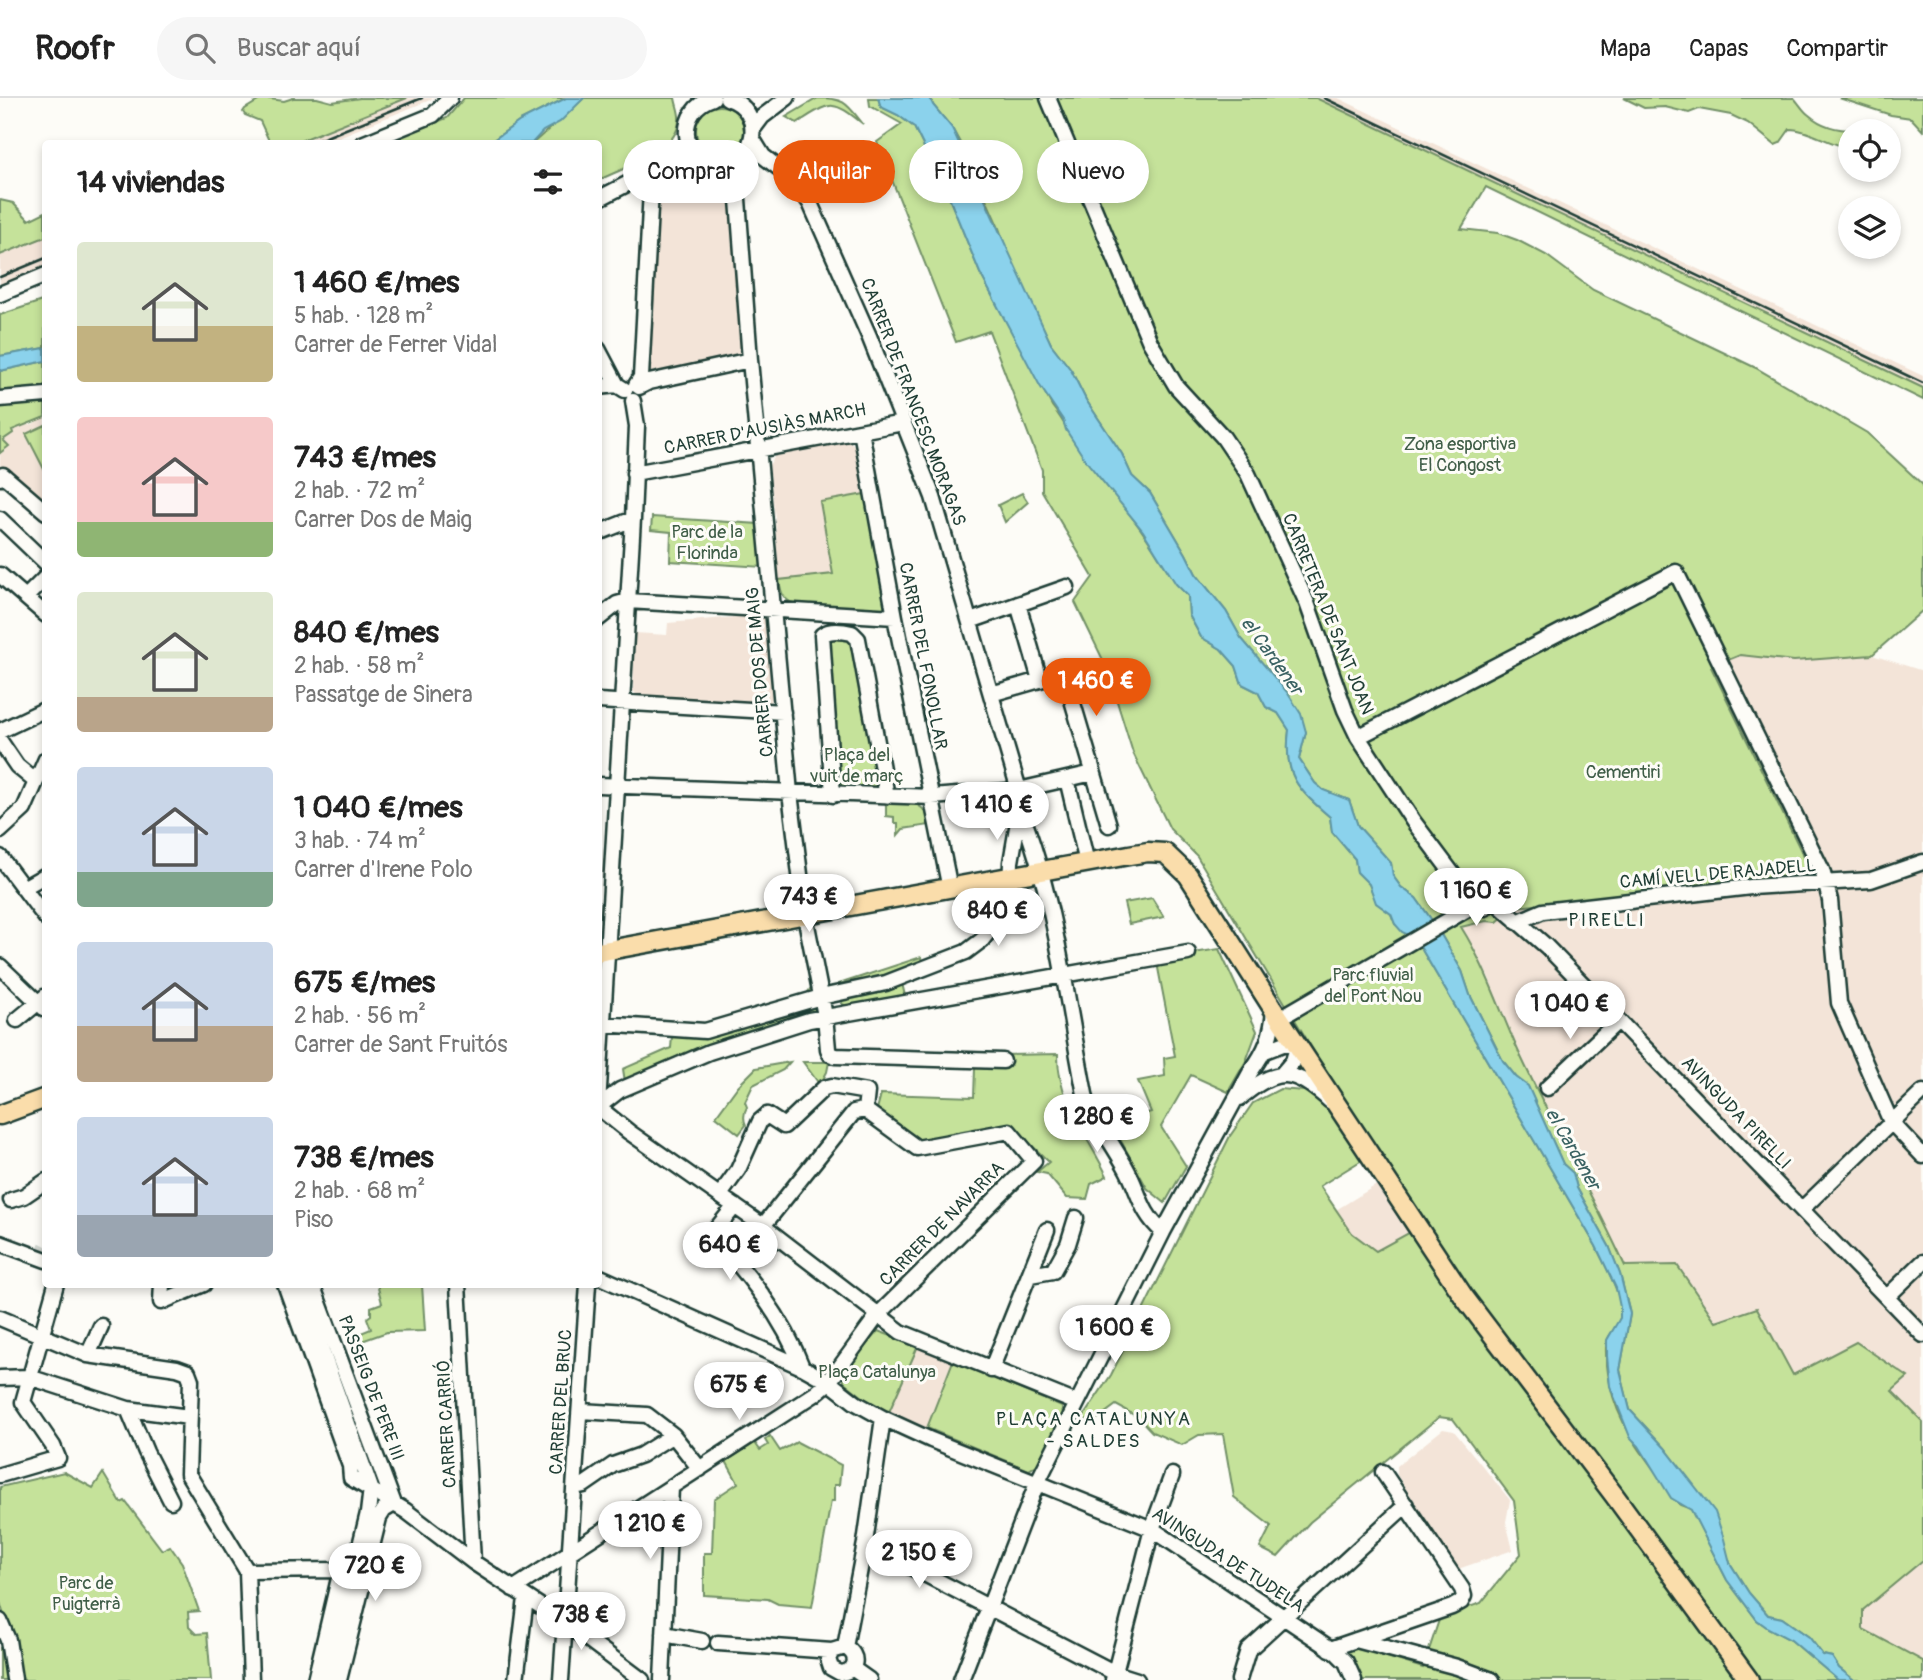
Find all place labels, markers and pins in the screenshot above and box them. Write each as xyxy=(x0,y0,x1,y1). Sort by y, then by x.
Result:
pin: 1 460 € xyxy=(1031,658,1161,718)
pin: 1 410 € xyxy=(932,782,1062,842)
pin: 1 160 € xyxy=(1411,868,1541,928)
pin: 743 € xyxy=(760,874,858,934)
pin: 840 € xyxy=(949,888,1047,948)
pin: 1 040 € xyxy=(1505,982,1635,1041)
pin: 1 280 € xyxy=(1032,1094,1162,1154)
pin: 640 € xyxy=(681,1222,779,1282)
pin: 1 600 € xyxy=(1050,1306,1180,1365)
pin: 675 € xyxy=(690,1362,788,1422)
pin: 1 210 € xyxy=(585,1502,715,1561)
pin: 2 150 € xyxy=(854,1530,984,1590)
pin: 720 € xyxy=(326,1544,424,1603)
pin: 738 € xyxy=(532,1592,630,1652)

